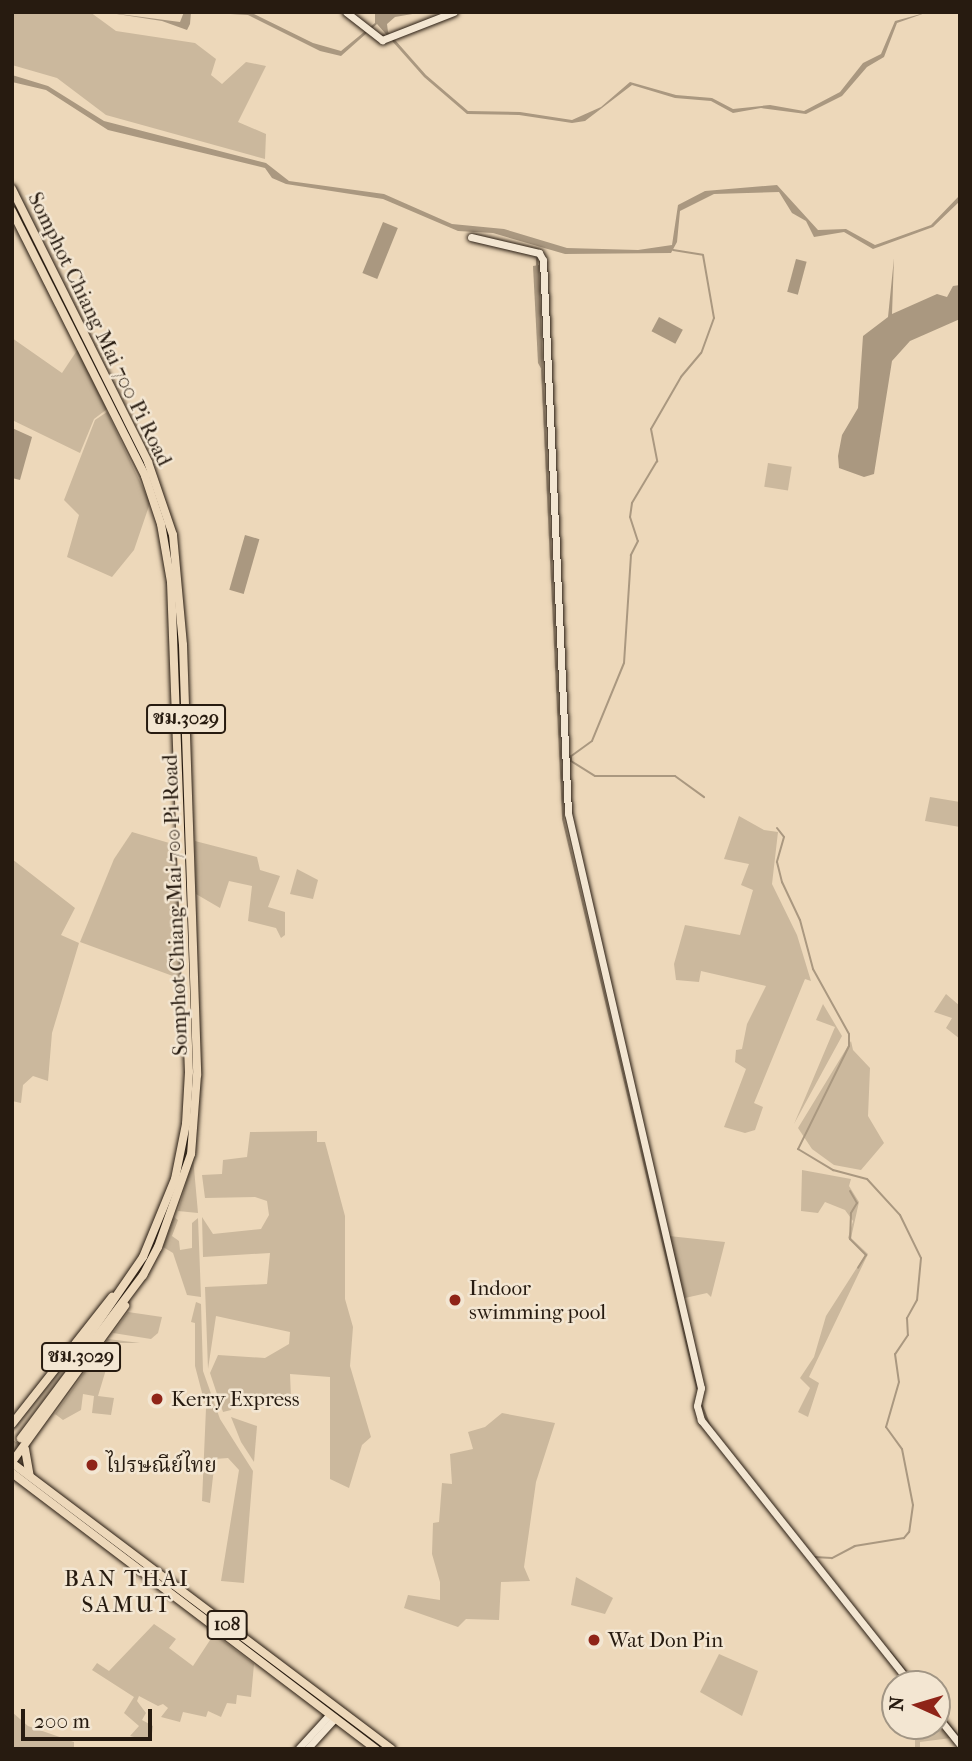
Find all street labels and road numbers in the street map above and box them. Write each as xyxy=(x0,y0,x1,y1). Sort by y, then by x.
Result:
street label: Somphot Chiang Mai 700 Pi Road xyxy=(23,188,177,470)
road number: ชม.3029 xyxy=(146,704,226,734)
street label: Somphot Chiang Mai 700 Pi Road xyxy=(157,754,193,1056)
road number: ชม.3029 xyxy=(41,1342,121,1372)
road number: 108 xyxy=(206,1610,248,1640)

